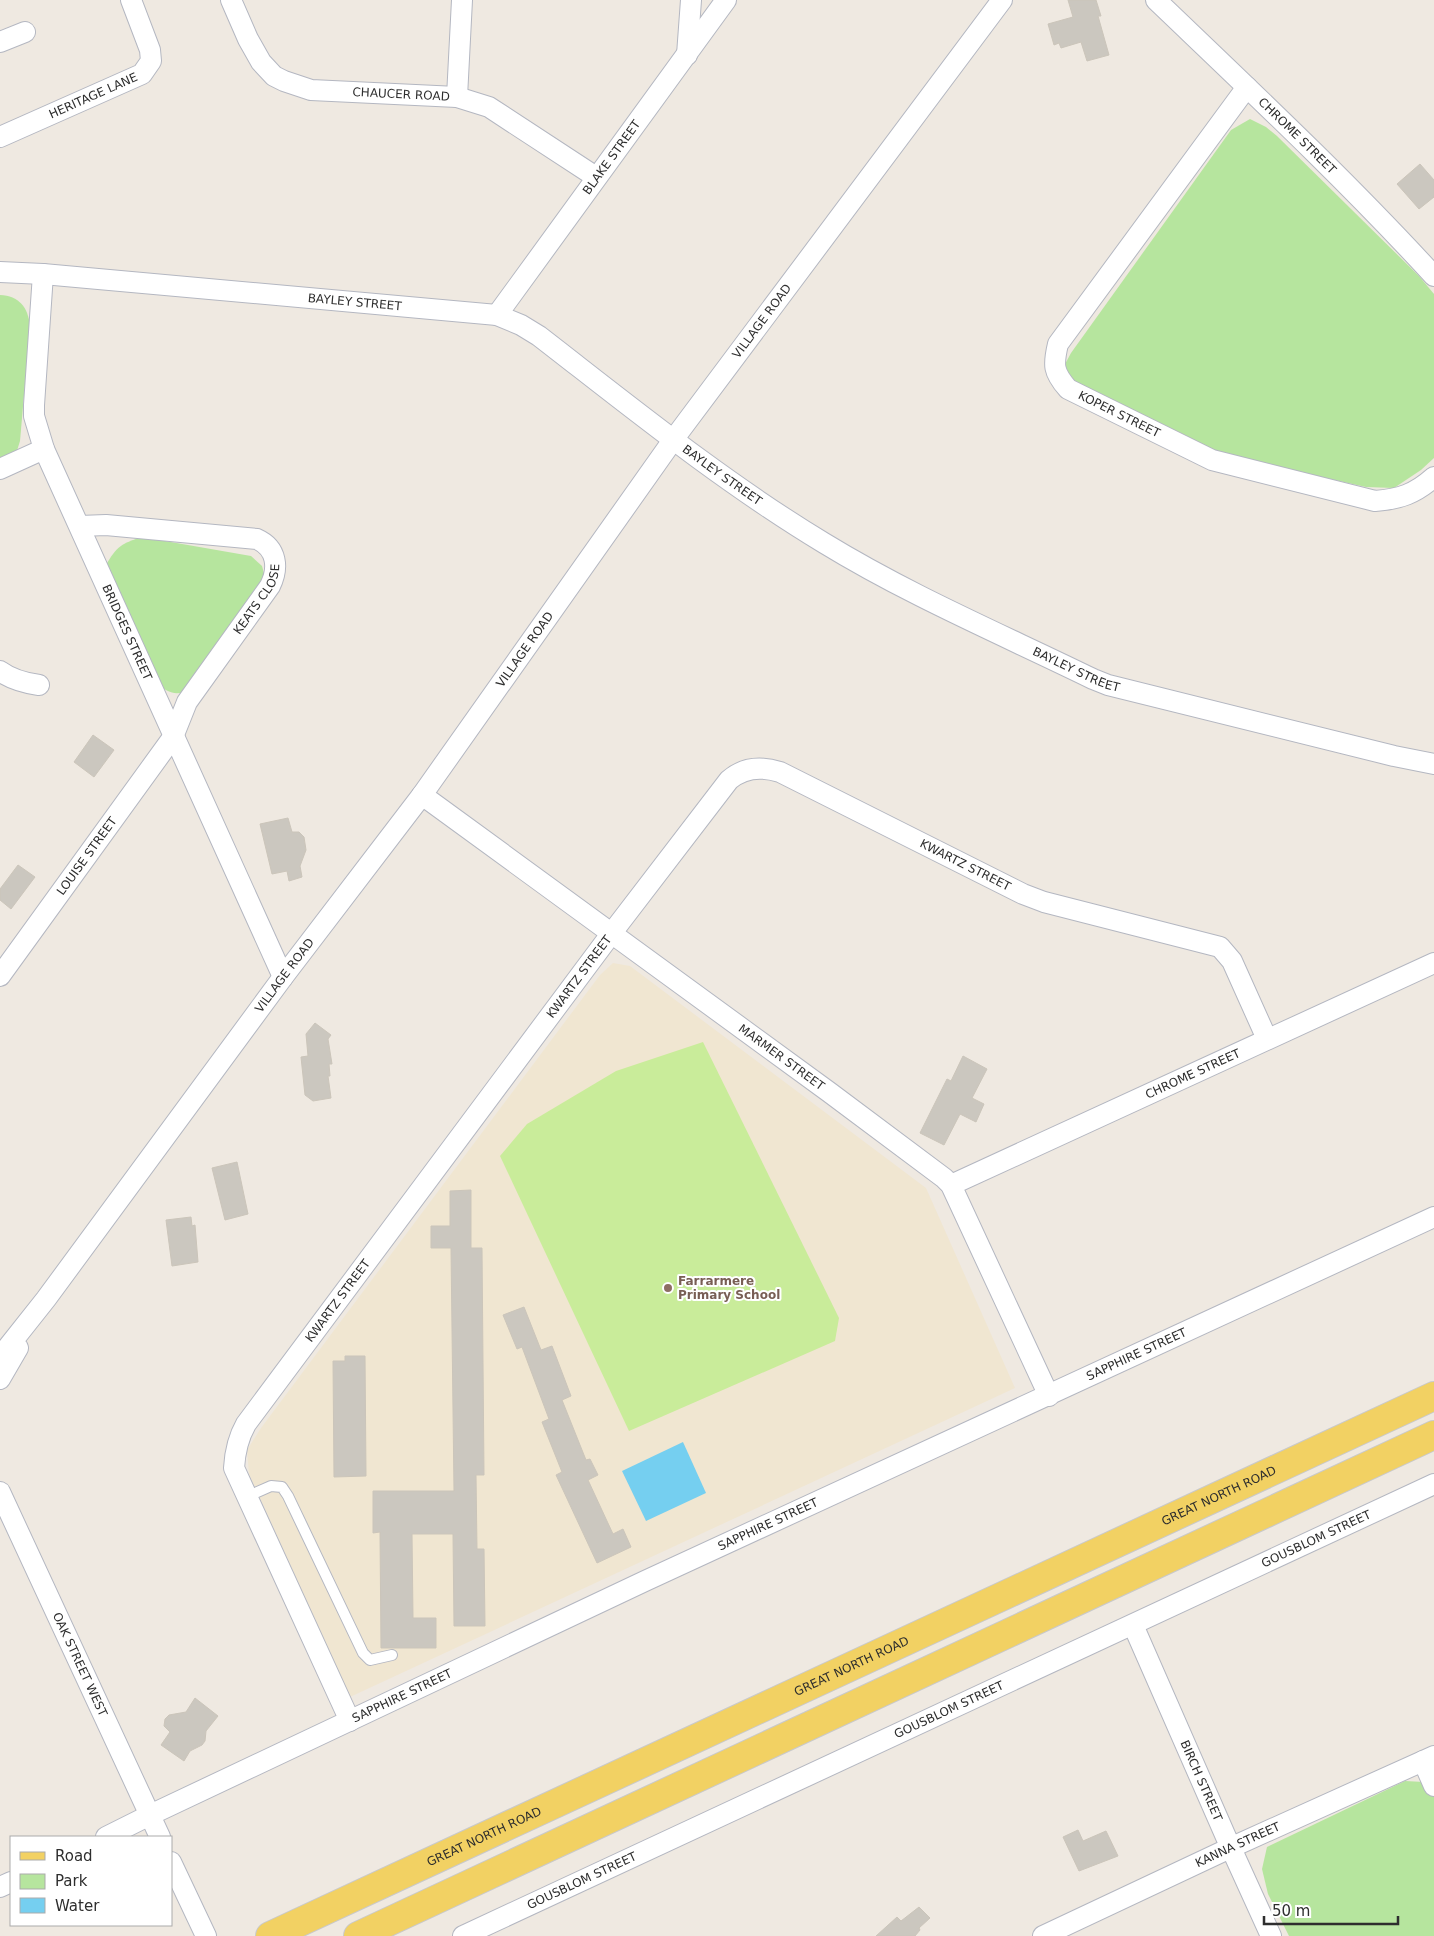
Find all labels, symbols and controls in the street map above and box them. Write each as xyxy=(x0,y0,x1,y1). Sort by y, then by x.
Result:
street label: HERITAGE LANE xyxy=(47,70,140,121)
street label: CHAUCER ROAD xyxy=(352,85,450,104)
street label: CHROME STREET xyxy=(1256,95,1339,177)
street label: BLAKE STREET xyxy=(580,117,644,197)
street label: VILLAGE ROAD xyxy=(730,281,794,361)
street label: BAYLEY STREET xyxy=(307,291,403,313)
street label: KOPER STREET xyxy=(1076,388,1163,441)
street label: BAYLEY STREET xyxy=(680,442,765,508)
street label: KEATS CLOSE xyxy=(231,563,282,637)
street label: BRIDGES STREET xyxy=(99,582,155,683)
street label: VILLAGE ROAD xyxy=(493,609,556,690)
street label: BAYLEY STREET xyxy=(1031,644,1122,695)
street label: LOUISE STREET xyxy=(54,814,120,898)
street label: KWARTZ STREET xyxy=(918,836,1014,894)
street label: KWARTZ STREET xyxy=(544,932,615,1021)
street label: VILLAGE ROAD xyxy=(252,936,317,1015)
street label: MARMER STREET xyxy=(736,1021,828,1094)
street label: CHROME STREET xyxy=(1143,1046,1243,1102)
street label: KWARTZ STREET xyxy=(302,1256,374,1345)
place label: Farrarmere Primary School xyxy=(678,1274,780,1302)
marker: Farrarmere Primary School xyxy=(662,1282,674,1294)
street label: SAPPHIRE STREET xyxy=(1084,1325,1189,1383)
street label: GREAT NORTH ROAD xyxy=(1159,1463,1278,1528)
street label: SAPPHIRE STREET xyxy=(716,1495,821,1553)
street label: GOUSBLOM STREET xyxy=(1259,1507,1374,1570)
street label: OAK STREET WEST xyxy=(50,1610,110,1719)
street label: GREAT NORTH ROAD xyxy=(792,1634,911,1699)
street label: SAPPHIRE STREET xyxy=(350,1666,455,1725)
street label: GOUSBLOM STREET xyxy=(892,1678,1007,1741)
street label: BIRCH STREET xyxy=(1177,1738,1225,1824)
street label: GREAT NORTH ROAD xyxy=(425,1804,544,1869)
street label: KANNA STREET xyxy=(1193,1819,1283,1870)
legend xyxy=(10,1836,172,1926)
text: Road xyxy=(55,1847,93,1865)
street label: GOUSBLOM STREET xyxy=(525,1849,639,1912)
text: Park xyxy=(55,1872,88,1890)
scale bar xyxy=(1264,1894,1398,1926)
text: Water xyxy=(55,1897,100,1915)
text: 50 m xyxy=(1272,1902,1310,1920)

